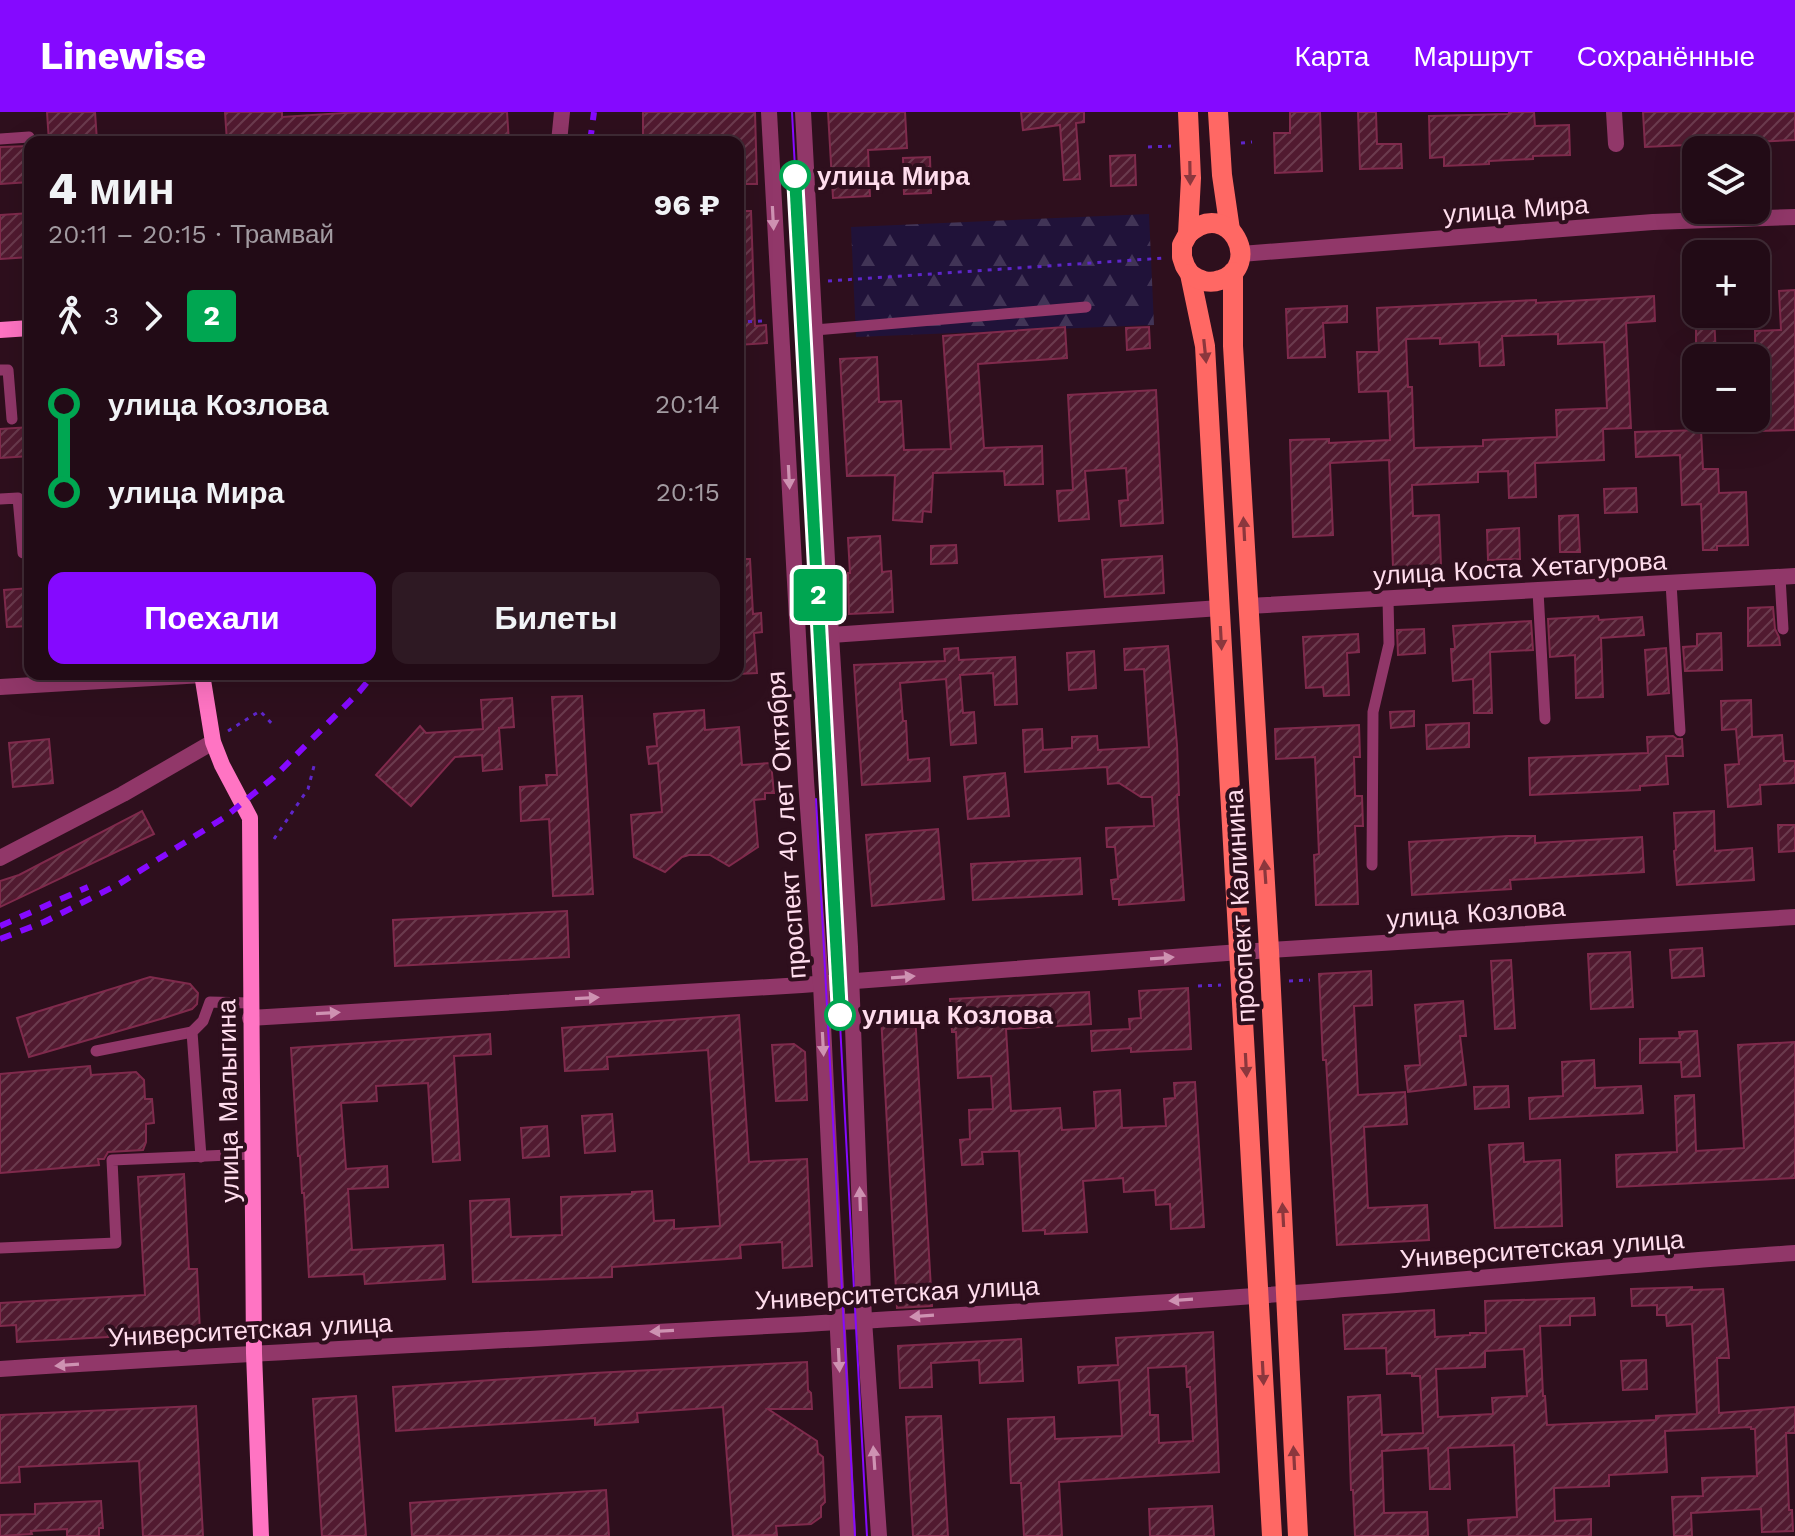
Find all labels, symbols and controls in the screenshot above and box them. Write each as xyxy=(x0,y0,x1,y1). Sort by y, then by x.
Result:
text: Linewise xyxy=(40,34,206,78)
text: Карта xyxy=(1294,40,1369,73)
text: Маршрут xyxy=(1413,40,1533,73)
text: Сохранённые xyxy=(1577,40,1755,73)
map controls xyxy=(1682,136,1770,432)
button: layers xyxy=(1682,136,1770,224)
marker: улица Мира xyxy=(780,161,810,191)
place label: улица Мира xyxy=(817,161,970,191)
one-way arrow xyxy=(1184,161,1197,186)
text: 4 мин xyxy=(48,163,175,215)
text: 96 ₽ xyxy=(654,187,720,222)
street label: улица Мира xyxy=(1442,189,1590,229)
one-way arrow xyxy=(767,206,780,231)
text: 20:11 – 20:15 · Трамвай xyxy=(48,219,334,249)
button: + xyxy=(1682,240,1770,328)
icon: walk xyxy=(48,294,92,338)
icon: forward xyxy=(131,294,175,338)
text: 2 xyxy=(203,299,220,332)
text: 3 xyxy=(104,301,119,331)
one-way arrow xyxy=(1198,339,1211,364)
button: − xyxy=(1682,344,1770,432)
text: улица Козлова xyxy=(108,387,328,422)
text: 20:14 xyxy=(655,389,720,419)
one-way arrow xyxy=(782,465,795,490)
text: улица Мира xyxy=(108,475,284,510)
text: 20:15 xyxy=(656,477,720,507)
one-way arrow xyxy=(1237,516,1250,541)
street label: улица Коста Хетагурова xyxy=(1372,545,1668,591)
line badge: 2 xyxy=(792,569,844,621)
button: Поехали xyxy=(48,572,376,664)
button: Билеты xyxy=(392,572,720,664)
text: 2 xyxy=(810,578,826,611)
one-way arrow xyxy=(1215,626,1228,651)
street label: проспект 40 лет Октября xyxy=(760,670,812,980)
street label: проспект Калинина xyxy=(1219,788,1261,1024)
one-way arrow xyxy=(1258,859,1271,885)
street label: улица Козлова xyxy=(1386,892,1567,934)
one-way arrow xyxy=(1150,951,1175,964)
one-way arrow xyxy=(891,970,916,983)
one-way arrow xyxy=(575,991,600,1004)
street label: улица Малыгина xyxy=(211,998,245,1203)
marker: улица Козлова xyxy=(825,1000,855,1030)
place label: улица Козлова xyxy=(862,1000,1053,1030)
one-way arrow xyxy=(316,1007,341,1020)
one-way arrow xyxy=(817,1032,830,1057)
one-way arrow xyxy=(1240,1053,1253,1078)
one-way arrow xyxy=(853,1186,866,1211)
one-way arrow xyxy=(1276,1202,1289,1227)
street label: Университетская улица xyxy=(1399,1224,1686,1274)
street label: Университетская улица xyxy=(754,1271,1041,1315)
one-way arrow xyxy=(1168,1294,1193,1307)
street label: Университетская улица xyxy=(107,1308,394,1352)
one-way arrow xyxy=(909,1310,934,1323)
one-way arrow xyxy=(649,1324,674,1337)
one-way arrow xyxy=(833,1348,846,1373)
one-way arrow xyxy=(54,1359,79,1372)
one-way arrow xyxy=(1257,1361,1270,1386)
one-way arrow xyxy=(867,1445,880,1470)
one-way arrow xyxy=(1288,1445,1301,1470)

